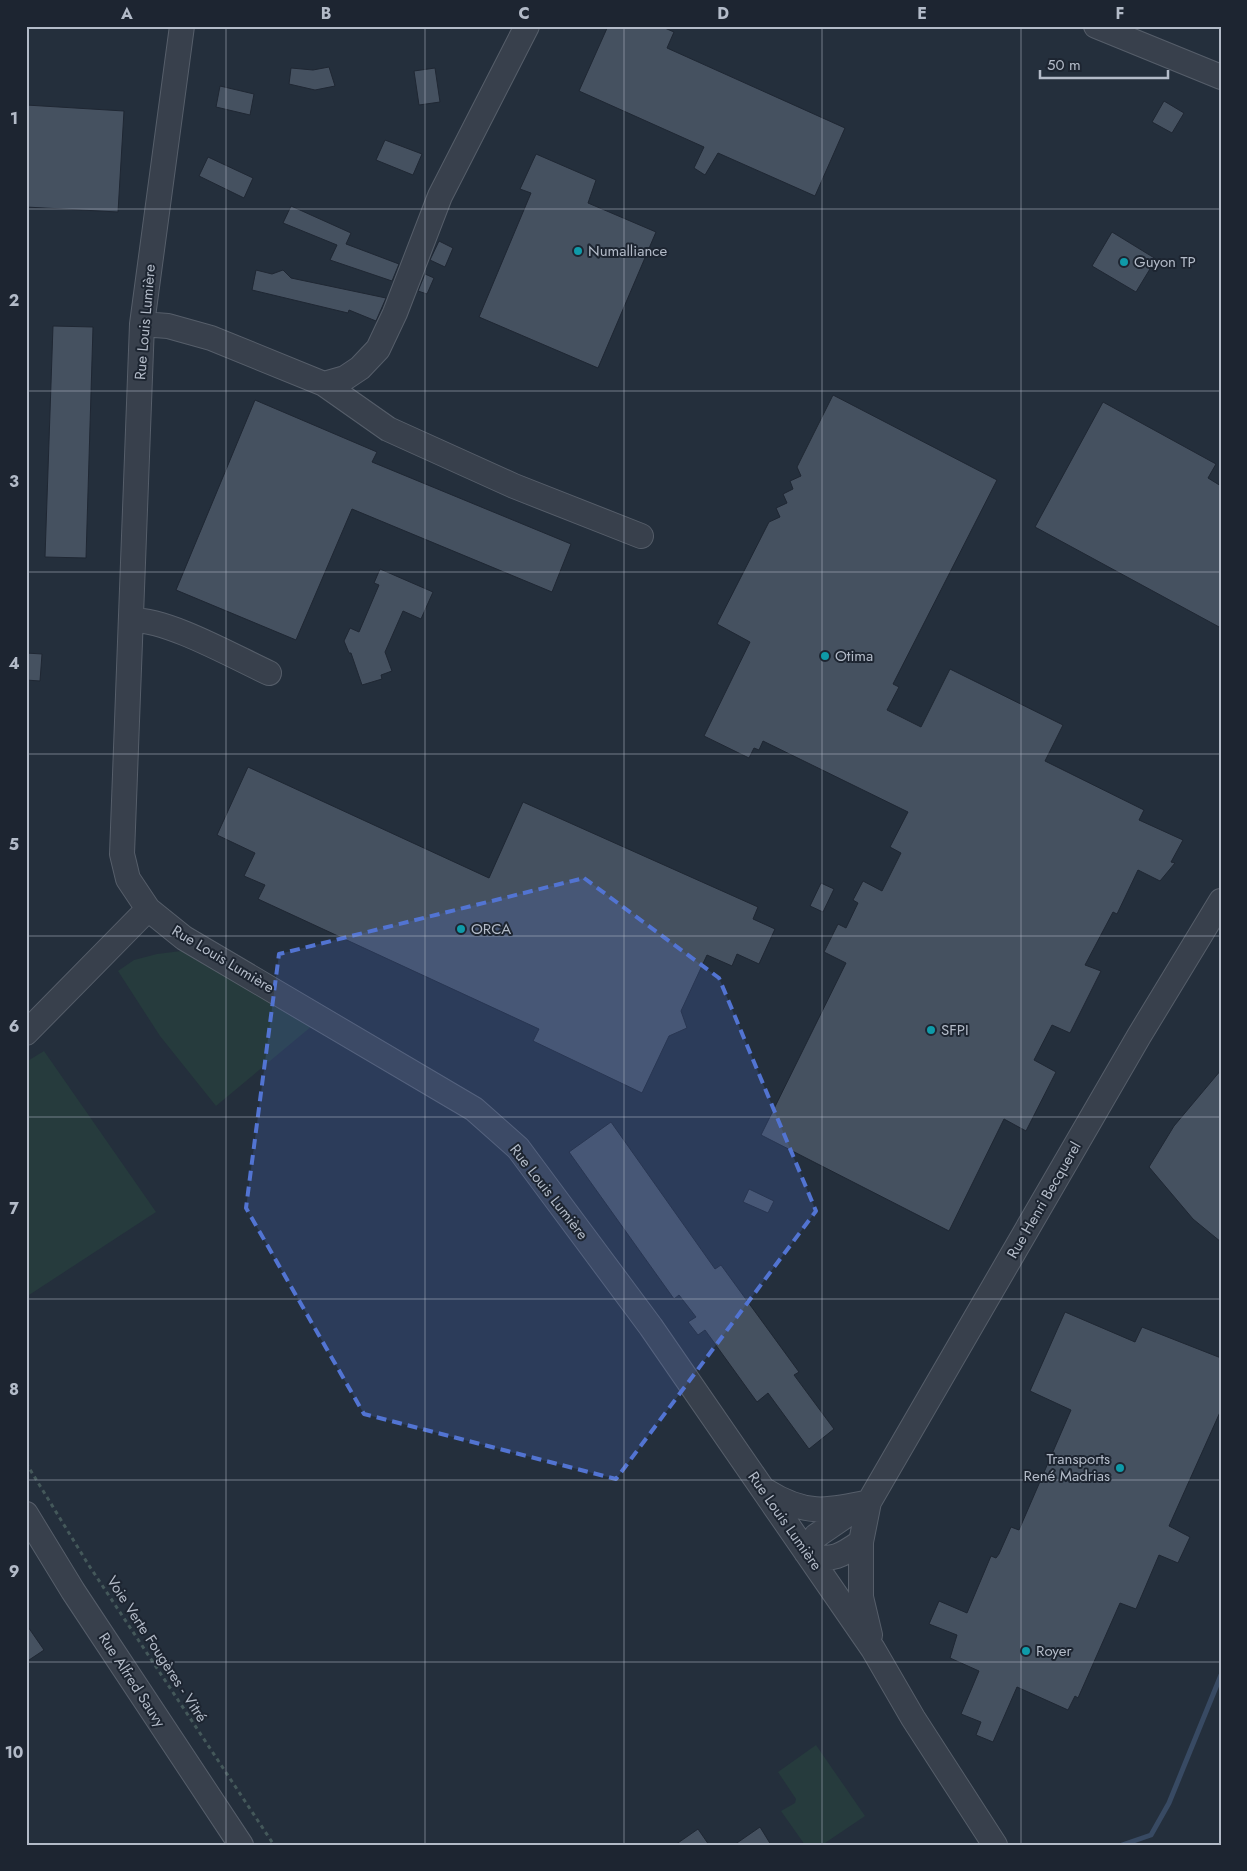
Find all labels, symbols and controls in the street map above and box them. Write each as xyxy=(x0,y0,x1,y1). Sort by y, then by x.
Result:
text: A xyxy=(120,2,133,25)
text: B xyxy=(321,2,331,25)
text: C xyxy=(518,2,530,25)
text: D xyxy=(717,2,729,25)
text: E xyxy=(917,2,927,25)
text: F xyxy=(1116,2,1124,25)
scale bar xyxy=(1040,48,1167,80)
text: 50 m xyxy=(1047,54,1081,76)
text: 1 xyxy=(10,107,18,130)
place label: Numalliance xyxy=(588,240,667,262)
marker: Numalliance xyxy=(572,245,584,257)
place label: Guyon TP xyxy=(1134,251,1196,273)
marker: Guyon TP xyxy=(1118,256,1130,268)
street label: Rue Louis Lumière xyxy=(129,263,161,381)
text: 2 xyxy=(9,289,19,312)
text: 3 xyxy=(9,470,19,493)
place label: Otima xyxy=(835,645,873,667)
marker: Otima xyxy=(819,650,831,662)
text: 4 xyxy=(8,652,20,675)
text: 5 xyxy=(9,833,19,856)
place label: ORCA xyxy=(471,918,511,940)
street label: Rue Louis Lumière xyxy=(168,920,279,998)
marker: ORCA xyxy=(455,923,467,935)
text: 6 xyxy=(9,1015,19,1038)
place label: SFPI xyxy=(941,1019,969,1041)
marker: SFPI xyxy=(925,1024,937,1036)
street label: Rue Henri Becquerel xyxy=(1002,1137,1086,1263)
street label: Rue Louis Lumière xyxy=(505,1139,594,1245)
text: 7 xyxy=(9,1197,19,1220)
text: 8 xyxy=(9,1378,19,1401)
place label: Transports René Madrias xyxy=(1024,1448,1110,1487)
marker: Transports René Madrias xyxy=(1114,1462,1126,1474)
street label: Rue Louis Lumière xyxy=(743,1467,827,1575)
text: 9 xyxy=(9,1560,19,1583)
street label: Voie Verte Fougères - Vitré xyxy=(101,1571,213,1727)
street label: Rue Alfred Sauvy xyxy=(93,1628,171,1732)
place label: Royer xyxy=(1036,1640,1072,1662)
marker: Royer xyxy=(1020,1645,1032,1657)
text: 10 xyxy=(5,1741,23,1764)

